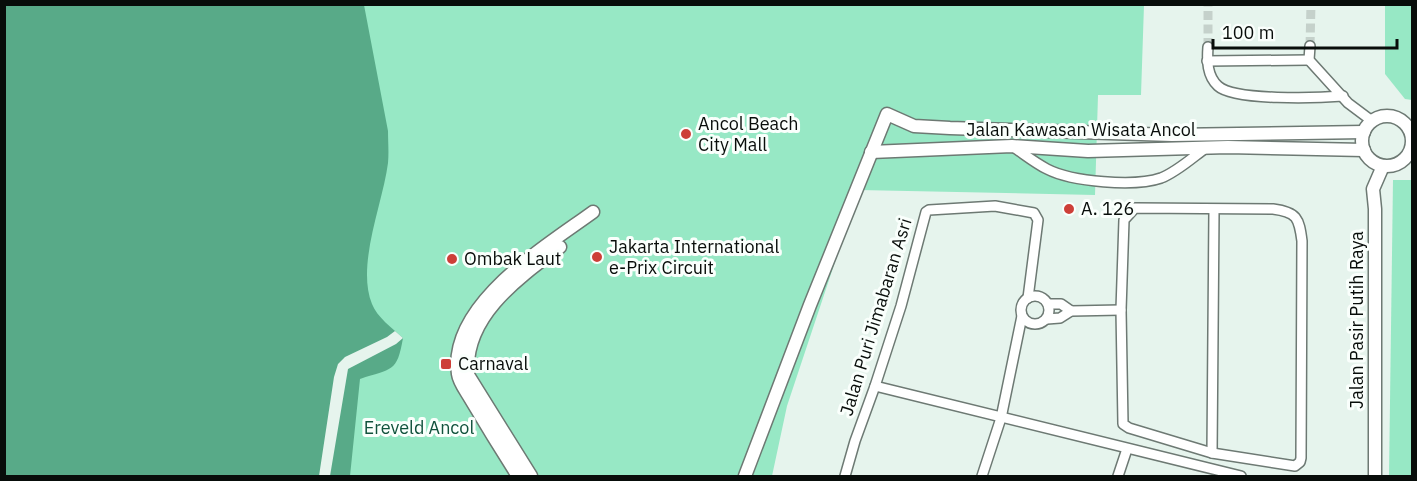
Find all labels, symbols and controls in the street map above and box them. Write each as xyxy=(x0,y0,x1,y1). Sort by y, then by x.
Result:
scale bar xyxy=(1213,12,1398,50)
text: 100 m xyxy=(1222,21,1274,44)
place label: Ancol Beach City Mall xyxy=(698,112,798,156)
street label: Jalan Kawasan Wisata Ancol xyxy=(966,118,1196,141)
marker: Ancol Beach City Mall xyxy=(679,127,693,141)
place label: A. 126 xyxy=(1081,197,1134,220)
marker: A. 126 xyxy=(1062,202,1076,216)
street label: Jalan Puri Jimabaran Asri xyxy=(835,215,917,418)
street label: Jalan Pasir Putih Raya xyxy=(1345,231,1368,409)
place label: Jakarta International e-Prix Circuit xyxy=(609,235,779,279)
place label: Ombak Laut xyxy=(464,247,561,270)
marker: Jakarta International e-Prix Circuit xyxy=(590,250,604,264)
marker: Ombak Laut xyxy=(445,252,459,266)
place label: Carnaval xyxy=(458,352,528,375)
marker: Carnaval xyxy=(439,357,453,371)
park label: Ereveld Ancol xyxy=(364,416,474,439)

